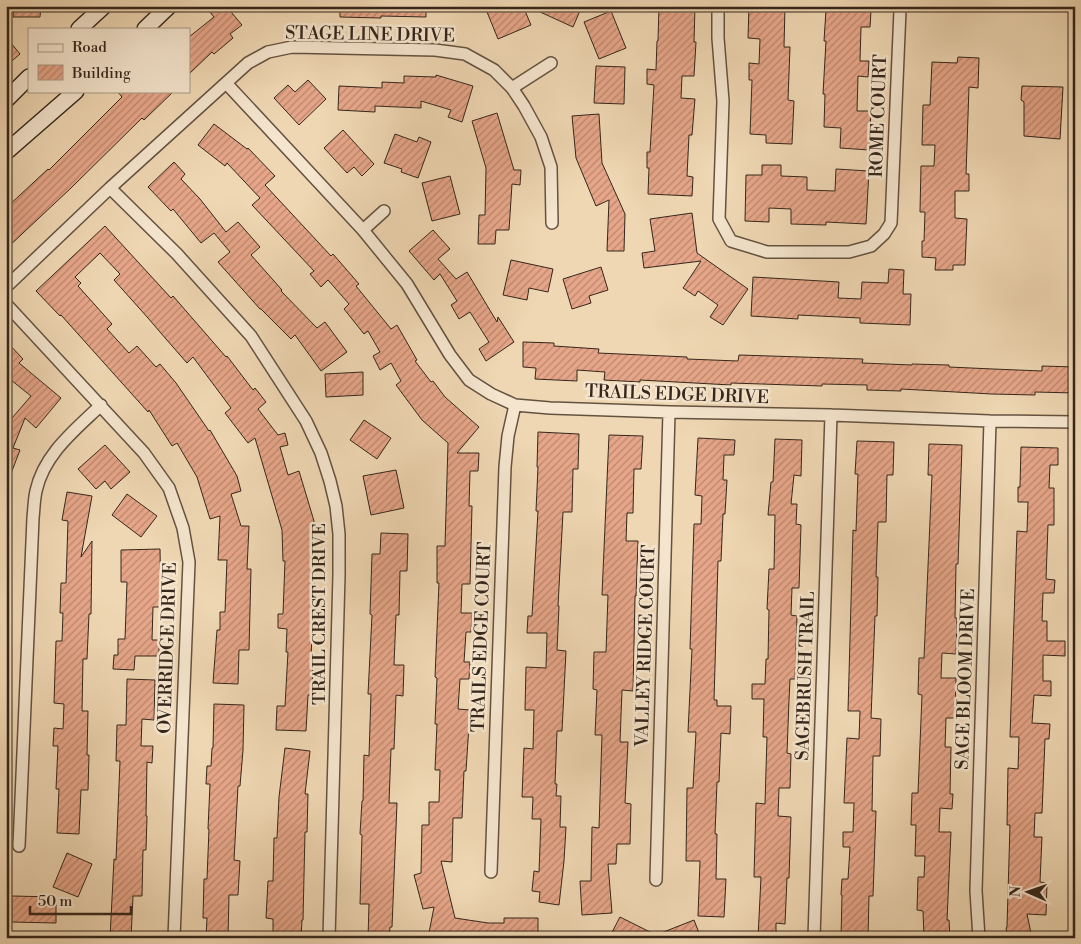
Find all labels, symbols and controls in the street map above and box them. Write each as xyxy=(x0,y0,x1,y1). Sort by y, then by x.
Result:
street label: STAGE LINE DRIVE xyxy=(285,22,455,47)
legend xyxy=(28,28,190,92)
text: Road xyxy=(72,38,107,57)
street label: ROME COURT xyxy=(865,54,892,178)
text: Building xyxy=(71,64,131,83)
street label: TRAILS EDGE DRIVE xyxy=(584,380,769,409)
street label: TRAIL CREST DRIVE xyxy=(308,523,331,705)
street label: TRAILS EDGE COURT xyxy=(467,541,496,733)
street label: VALLEY RIDGE COURT xyxy=(630,544,661,749)
street label: OVERRIDGE DRIVE xyxy=(153,562,182,734)
street label: SAGE BLOOM DRIVE xyxy=(951,588,980,770)
street label: SAGEBRUSH TRAIL xyxy=(791,591,820,761)
north arrow xyxy=(1004,866,1054,916)
scale bar xyxy=(30,884,131,916)
text: N xyxy=(1007,886,1025,897)
text: 50 m xyxy=(38,892,72,911)

